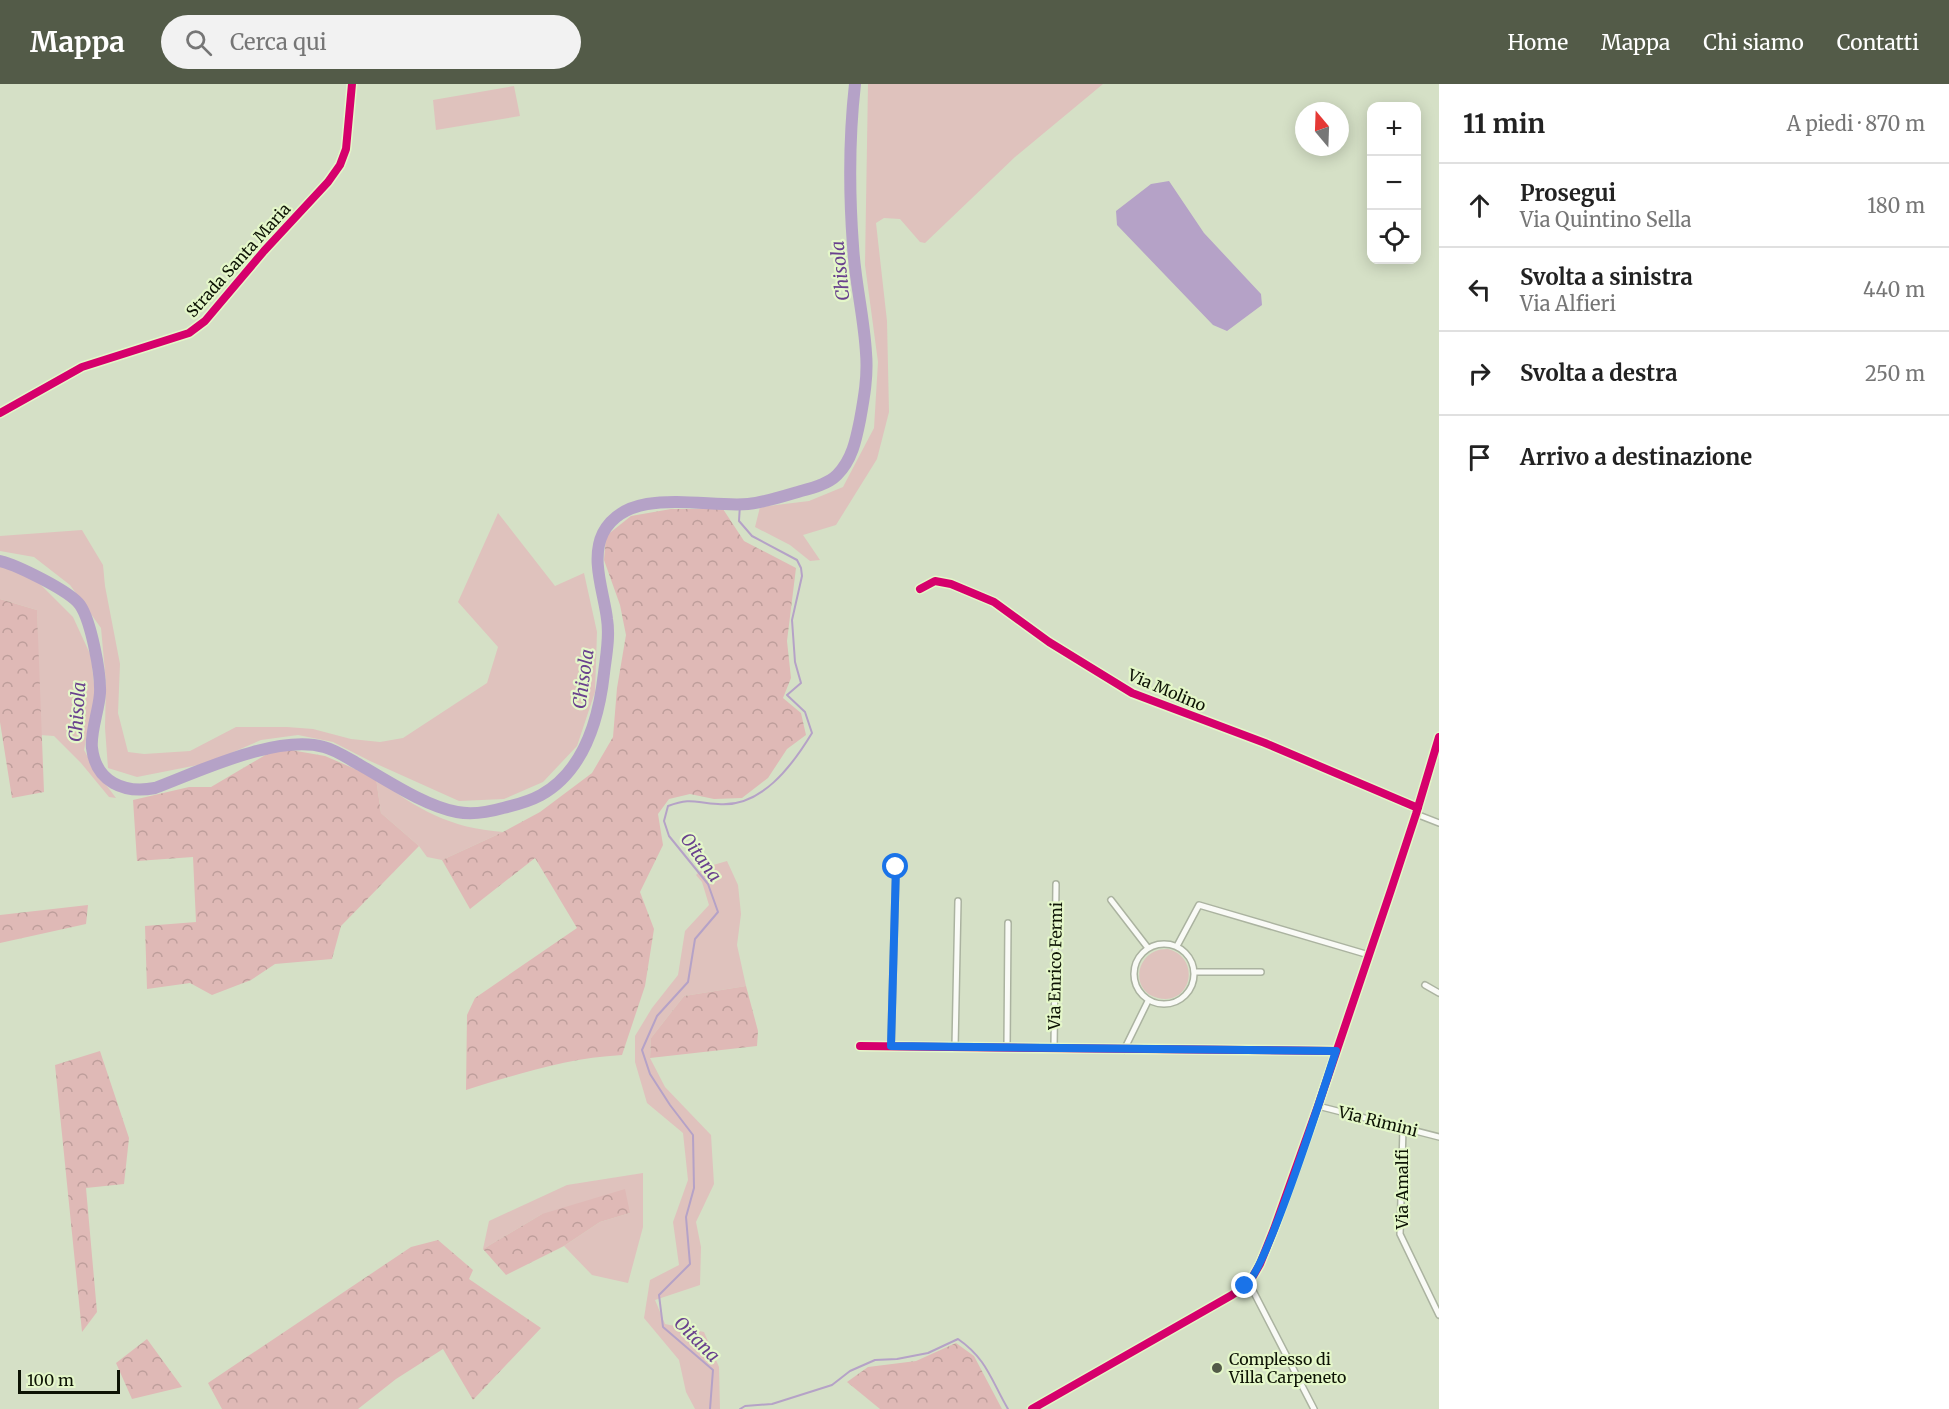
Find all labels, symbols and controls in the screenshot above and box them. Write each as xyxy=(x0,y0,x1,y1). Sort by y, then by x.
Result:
search box xyxy=(161,15,581,69)
text: Mappa xyxy=(30,24,125,60)
icon: search xyxy=(182,26,215,59)
text: Cerca qui xyxy=(230,28,327,56)
text: Home xyxy=(1508,29,1568,56)
text: Mappa xyxy=(1601,29,1670,56)
text: Chi siamo xyxy=(1703,29,1804,56)
text: Contatti xyxy=(1837,29,1919,56)
north arrow xyxy=(1295,102,1349,156)
map controls xyxy=(1367,102,1421,264)
button: + xyxy=(1367,102,1421,156)
text: 11 min xyxy=(1463,107,1545,140)
text: A piedi · 870 m xyxy=(1787,111,1925,136)
button: − xyxy=(1367,156,1421,210)
text: Prosegui xyxy=(1520,179,1616,207)
icon: ahead xyxy=(1463,189,1496,222)
text: 180 m xyxy=(1867,193,1925,218)
street label: Strada Santa Maria xyxy=(182,199,295,321)
text: Via Quintino Sella xyxy=(1520,207,1692,232)
button: locate xyxy=(1367,210,1421,264)
water label: Chisola xyxy=(825,240,855,302)
text: Svolta a sinistra xyxy=(1520,263,1693,291)
icon: left xyxy=(1463,273,1496,306)
text: 440 m xyxy=(1863,277,1925,302)
text: Via Alfieri xyxy=(1520,291,1616,316)
icon: right xyxy=(1463,357,1496,390)
text: Svolta a destra xyxy=(1520,359,1677,387)
text: 250 m xyxy=(1865,361,1925,386)
icon: arrive xyxy=(1463,441,1496,474)
text: Arrivo a destinazione xyxy=(1520,443,1752,471)
water label: Chisola xyxy=(567,647,599,711)
street label: Via Molino xyxy=(1124,664,1209,715)
water label: Chisola xyxy=(63,681,91,743)
water label: Oitana xyxy=(675,828,727,886)
route start xyxy=(882,853,908,879)
street label: Via Enrico Fermi xyxy=(1044,902,1066,1031)
street label: Via Rimini xyxy=(1335,1101,1420,1141)
street label: Via Amalfi xyxy=(1392,1148,1412,1230)
route end xyxy=(1231,1272,1257,1298)
water label: Oitana xyxy=(669,1311,725,1367)
place label: Complesso di Villa Carpeneto xyxy=(1228,1349,1346,1387)
marker: Complesso di Villa Carpeneto xyxy=(1210,1361,1224,1375)
scale bar xyxy=(18,1367,120,1394)
text: 100 m xyxy=(27,1370,74,1390)

